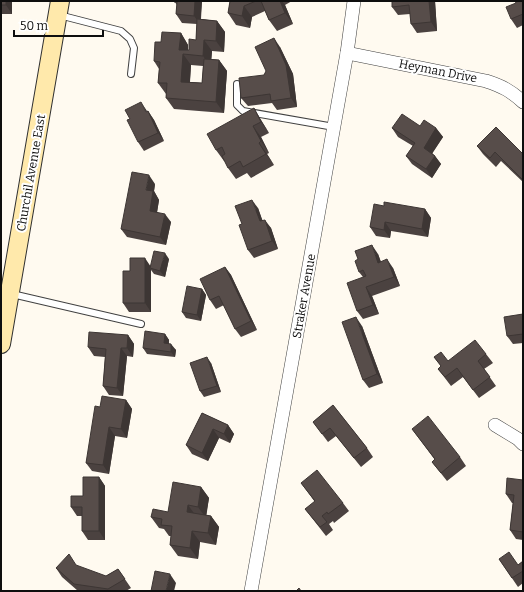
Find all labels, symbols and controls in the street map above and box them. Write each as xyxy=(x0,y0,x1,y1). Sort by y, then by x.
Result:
scale bar xyxy=(14,12,103,38)
text: 50 m xyxy=(20,19,49,33)
street label: Heyman Drive xyxy=(398,57,478,85)
street label: Churchil Avenue East xyxy=(14,113,48,233)
street label: Straker Avenue xyxy=(290,253,318,339)

